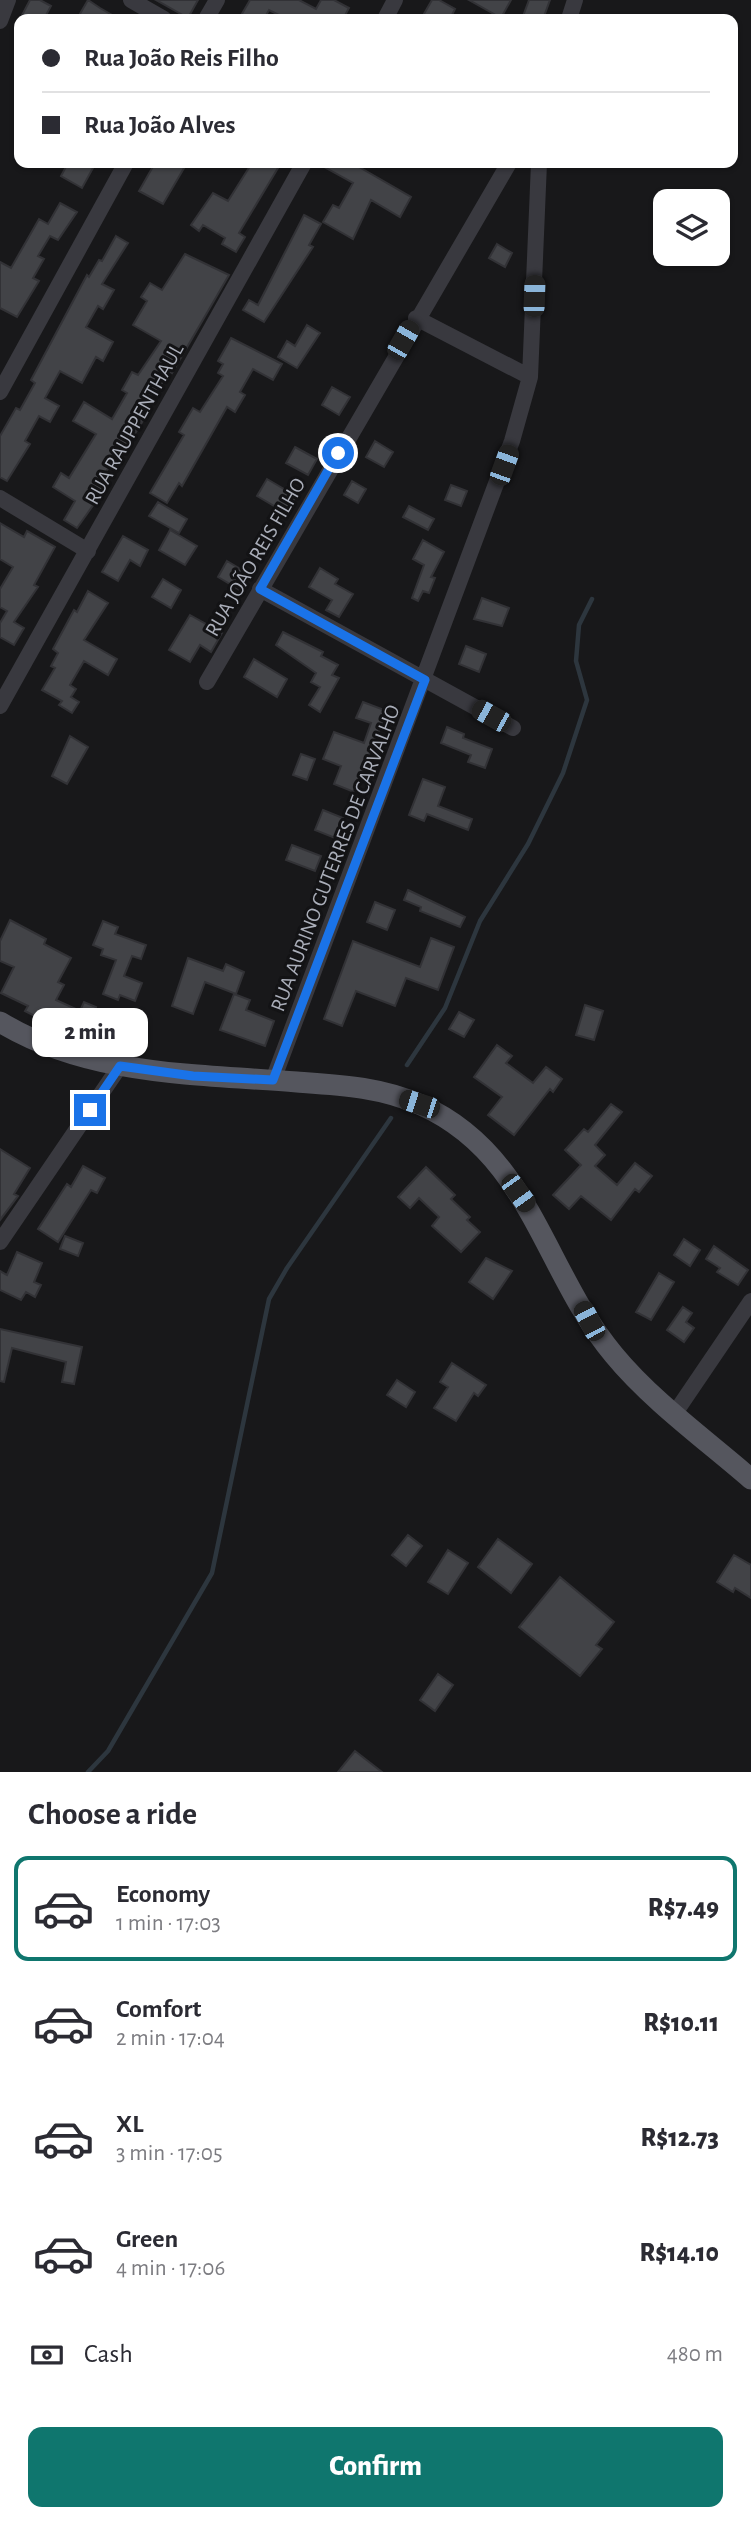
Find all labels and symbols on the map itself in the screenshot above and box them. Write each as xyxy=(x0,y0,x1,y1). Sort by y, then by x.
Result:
car xyxy=(523,275,546,317)
car xyxy=(384,317,423,363)
street label: RUA RAUPPENTHAUL xyxy=(81,340,188,508)
route start xyxy=(322,437,354,469)
car xyxy=(487,442,522,488)
street label: RUA JOÃO REIS FILHO xyxy=(200,473,309,640)
car xyxy=(468,697,515,735)
street label: RUA AURINO GUTERRES DE CARVALHO xyxy=(267,702,404,1014)
callout: 2 min xyxy=(32,1009,148,1058)
car xyxy=(396,1088,443,1120)
route end xyxy=(74,1094,106,1126)
car xyxy=(498,1170,539,1216)
car xyxy=(570,1298,609,1344)

